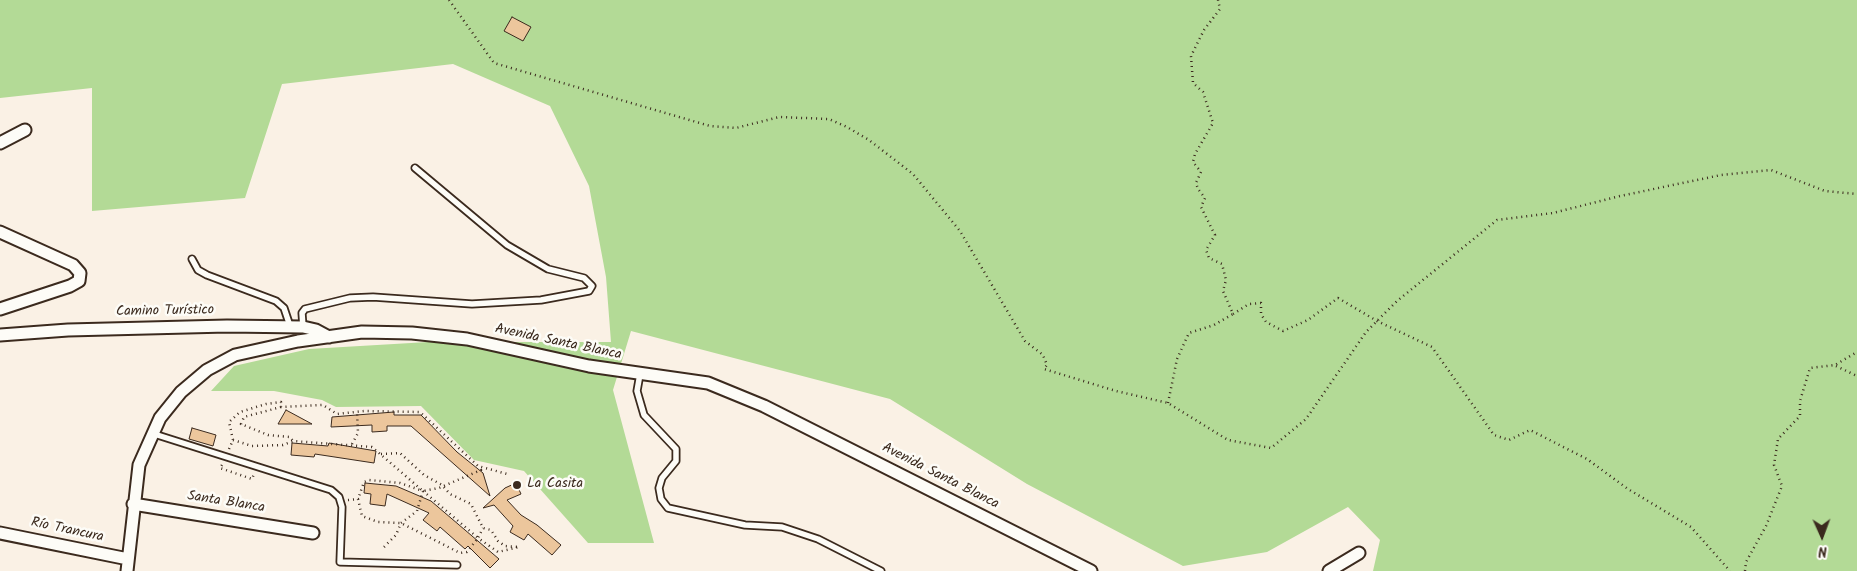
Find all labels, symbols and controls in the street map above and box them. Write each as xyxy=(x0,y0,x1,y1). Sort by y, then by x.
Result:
street label: Camino Turístico xyxy=(116,303,214,321)
street label: Avenida Santa Blanca xyxy=(493,321,623,365)
street label: Avenida Santa Blanca xyxy=(879,440,1001,514)
place label: La Casita xyxy=(527,477,583,493)
marker: La Casita xyxy=(511,479,523,491)
street label: Santa Blanca xyxy=(186,489,266,517)
north arrow xyxy=(1797,511,1847,561)
street label: Río Trancura xyxy=(29,515,105,547)
text: N xyxy=(1818,540,1827,562)

